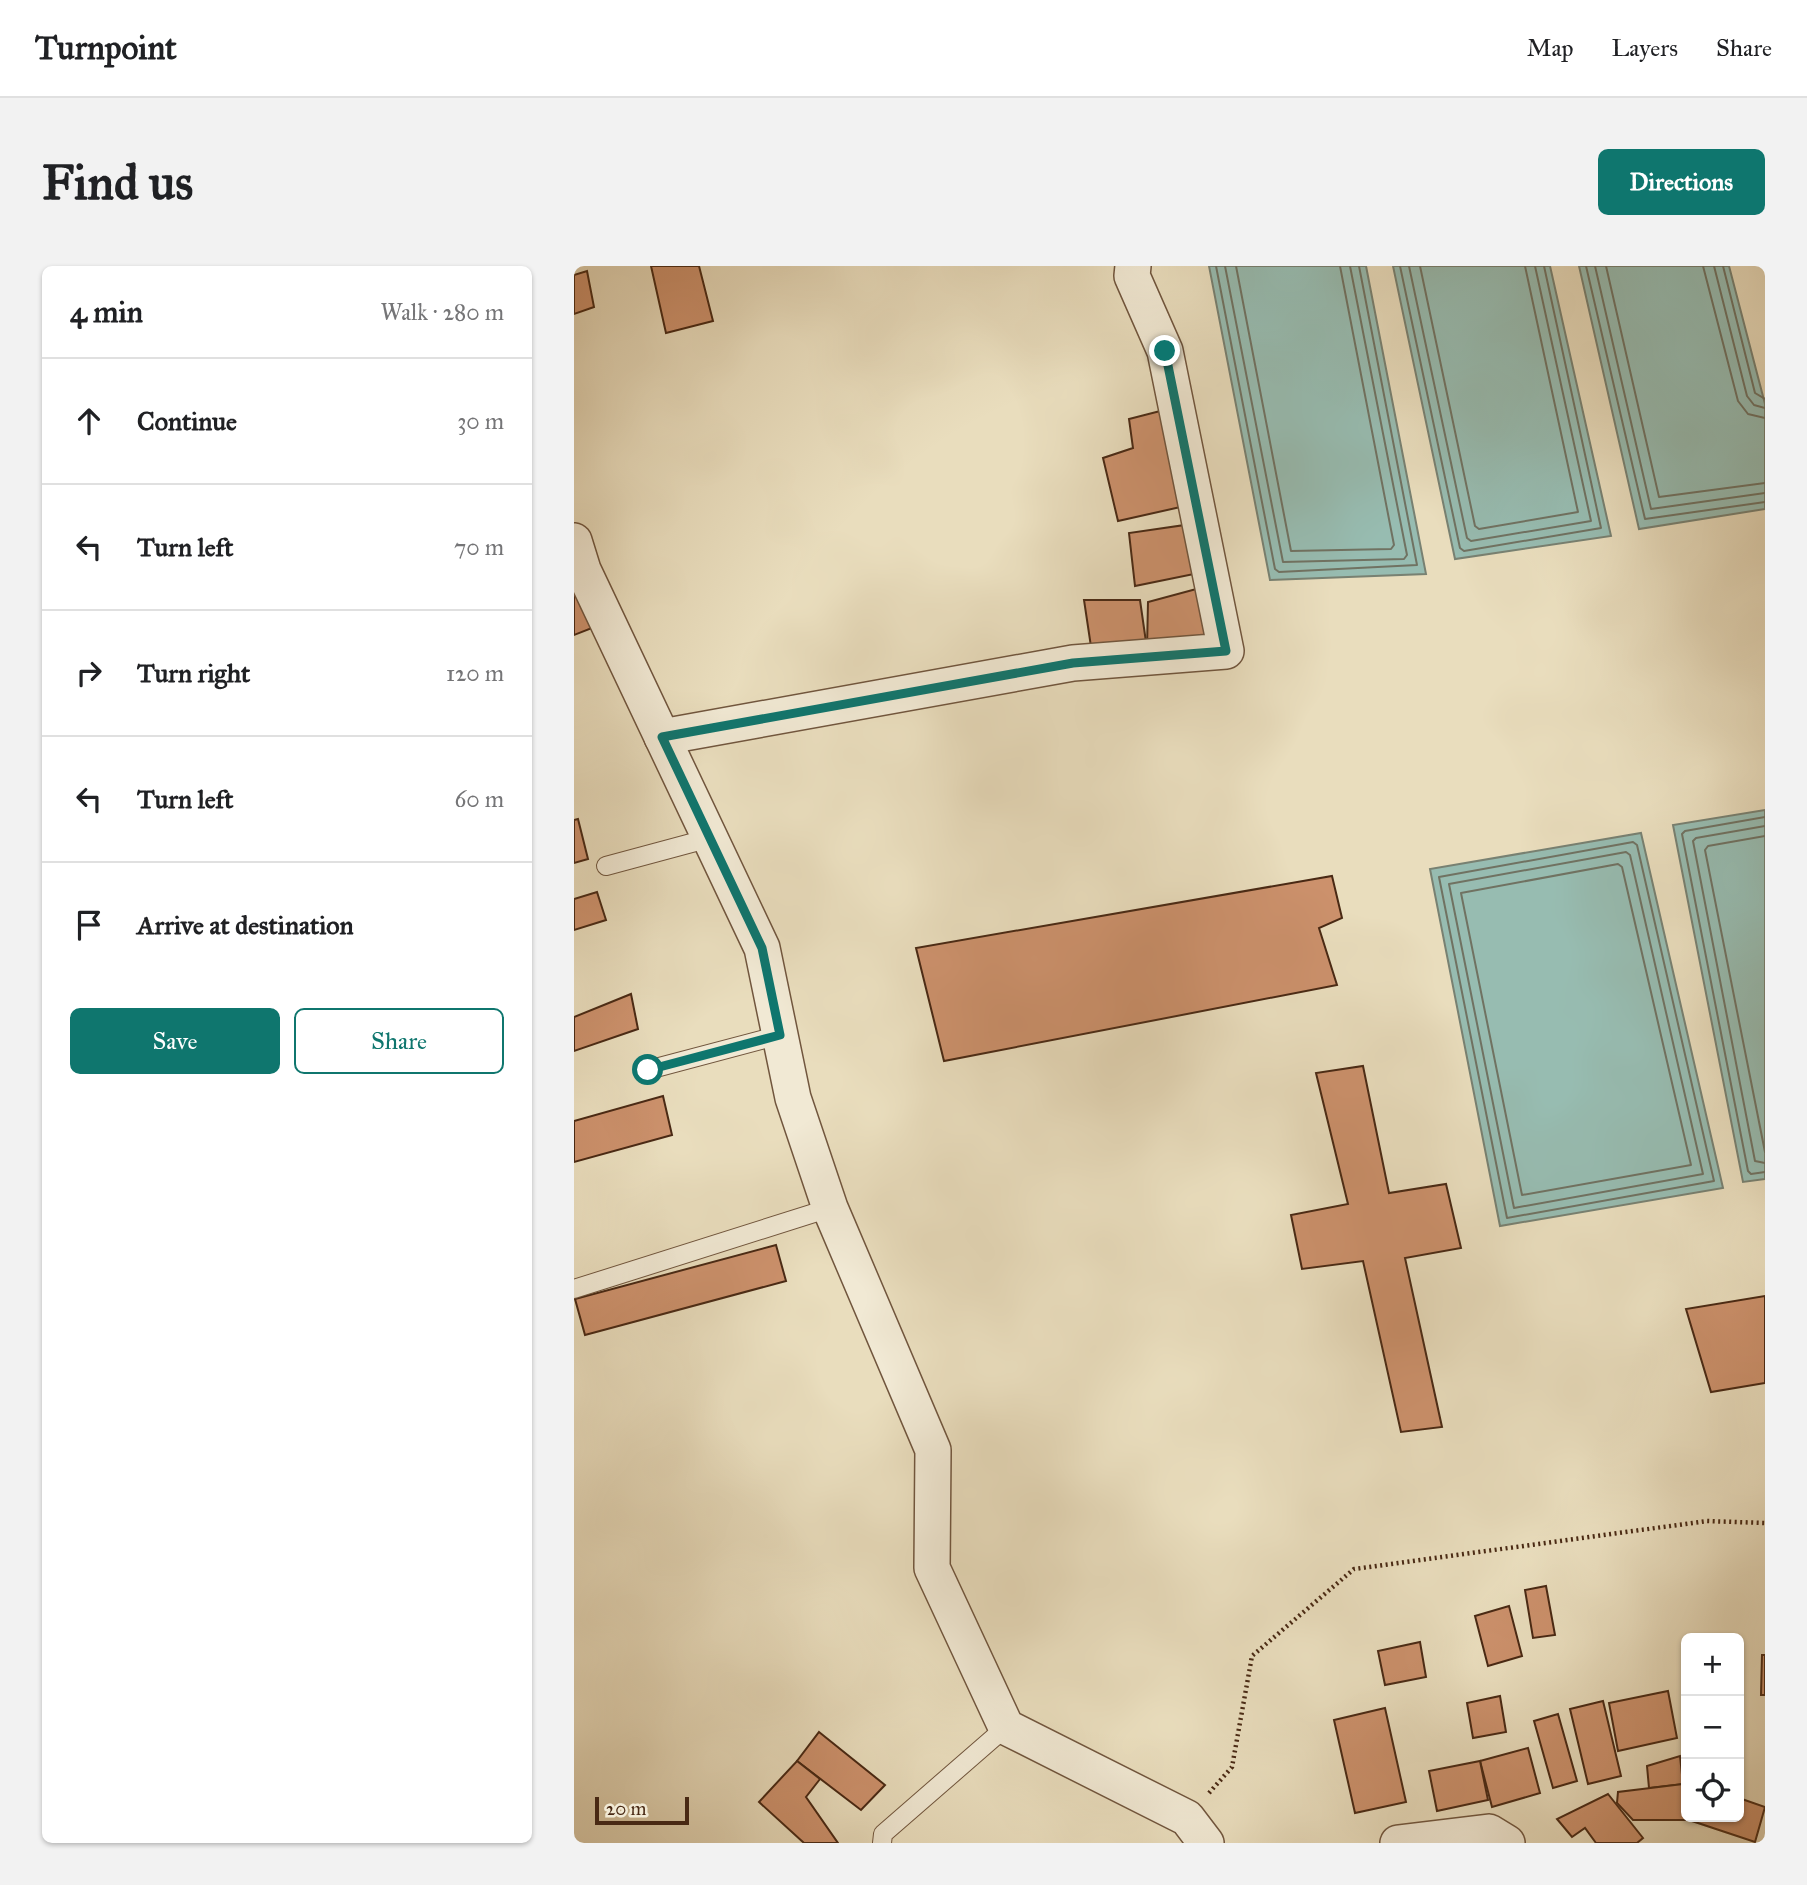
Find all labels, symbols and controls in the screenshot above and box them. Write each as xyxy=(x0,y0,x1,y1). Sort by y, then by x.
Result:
text: Turnpoint xyxy=(35,28,177,68)
text: Map xyxy=(1527,33,1574,63)
text: Layers xyxy=(1612,33,1678,63)
text: Share xyxy=(1716,33,1772,63)
button: Directions xyxy=(1598,149,1765,215)
text: Find us xyxy=(42,153,193,212)
text: 4 min xyxy=(70,294,143,330)
text: Walk · 280 m xyxy=(380,298,504,326)
route end xyxy=(1149,335,1180,366)
icon: ahead xyxy=(70,402,108,440)
text: Continue xyxy=(137,405,237,437)
text: 30 m xyxy=(457,407,504,435)
icon: left xyxy=(70,528,108,566)
text: Turn left xyxy=(137,531,233,563)
text: 70 m xyxy=(454,533,504,561)
icon: right xyxy=(70,654,108,692)
text: Turn right xyxy=(137,657,250,689)
text: 120 m xyxy=(446,659,504,687)
icon: left xyxy=(70,780,108,818)
text: Turn left xyxy=(137,783,233,815)
text: 60 m xyxy=(455,785,504,813)
icon: arrive xyxy=(70,906,108,944)
text: Arrive at destination xyxy=(137,909,354,941)
button: Save xyxy=(70,1008,280,1074)
button: Share xyxy=(294,1008,504,1074)
route start xyxy=(632,1054,663,1085)
map controls xyxy=(1681,1633,1744,1822)
button: + xyxy=(1681,1633,1744,1696)
button: − xyxy=(1681,1696,1744,1759)
button: locate xyxy=(1681,1759,1744,1822)
scale bar xyxy=(595,1794,690,1826)
text: 20 m xyxy=(606,1797,647,1820)

